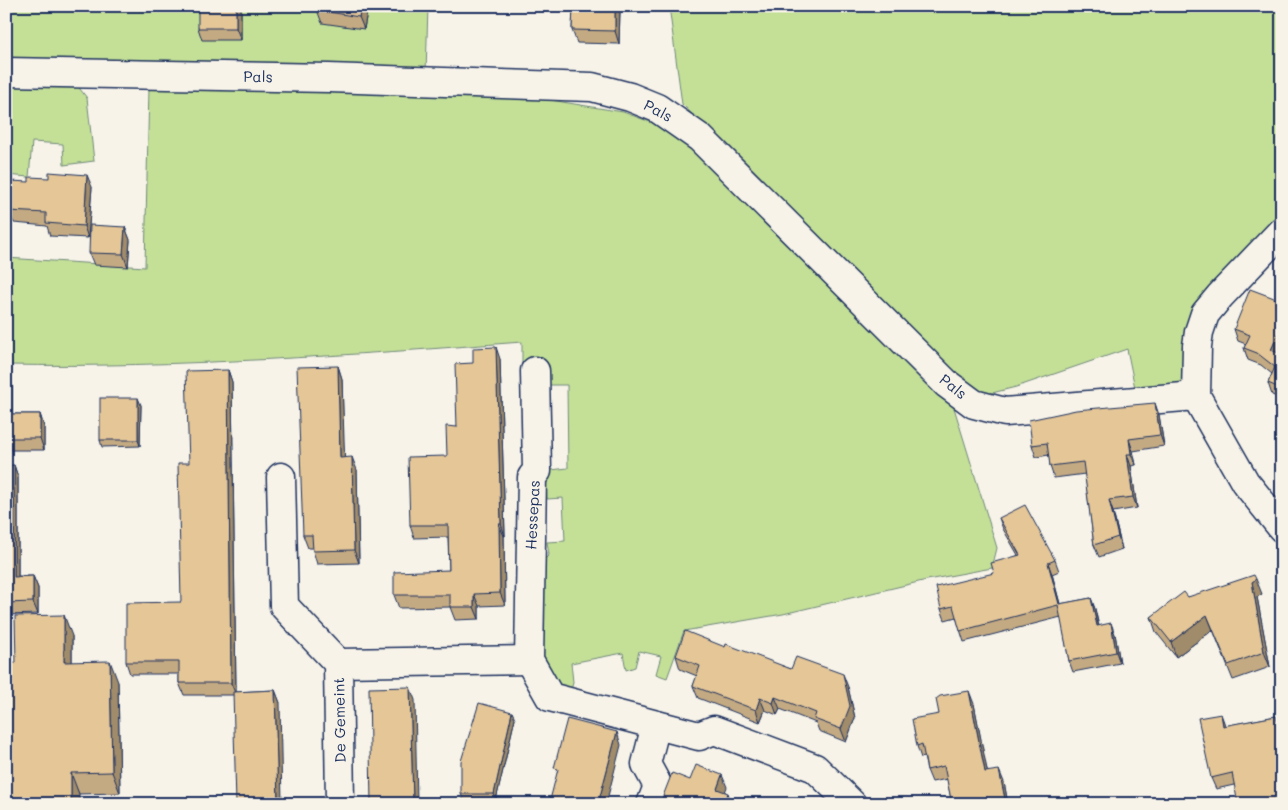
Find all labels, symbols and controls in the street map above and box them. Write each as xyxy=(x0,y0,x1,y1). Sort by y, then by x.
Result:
street label: Pals xyxy=(243,66,273,86)
street label: Pals xyxy=(641,94,676,126)
street label: Pals xyxy=(936,369,971,403)
street label: Hessepas xyxy=(520,480,544,550)
street label: De Gemeint xyxy=(328,677,350,763)

